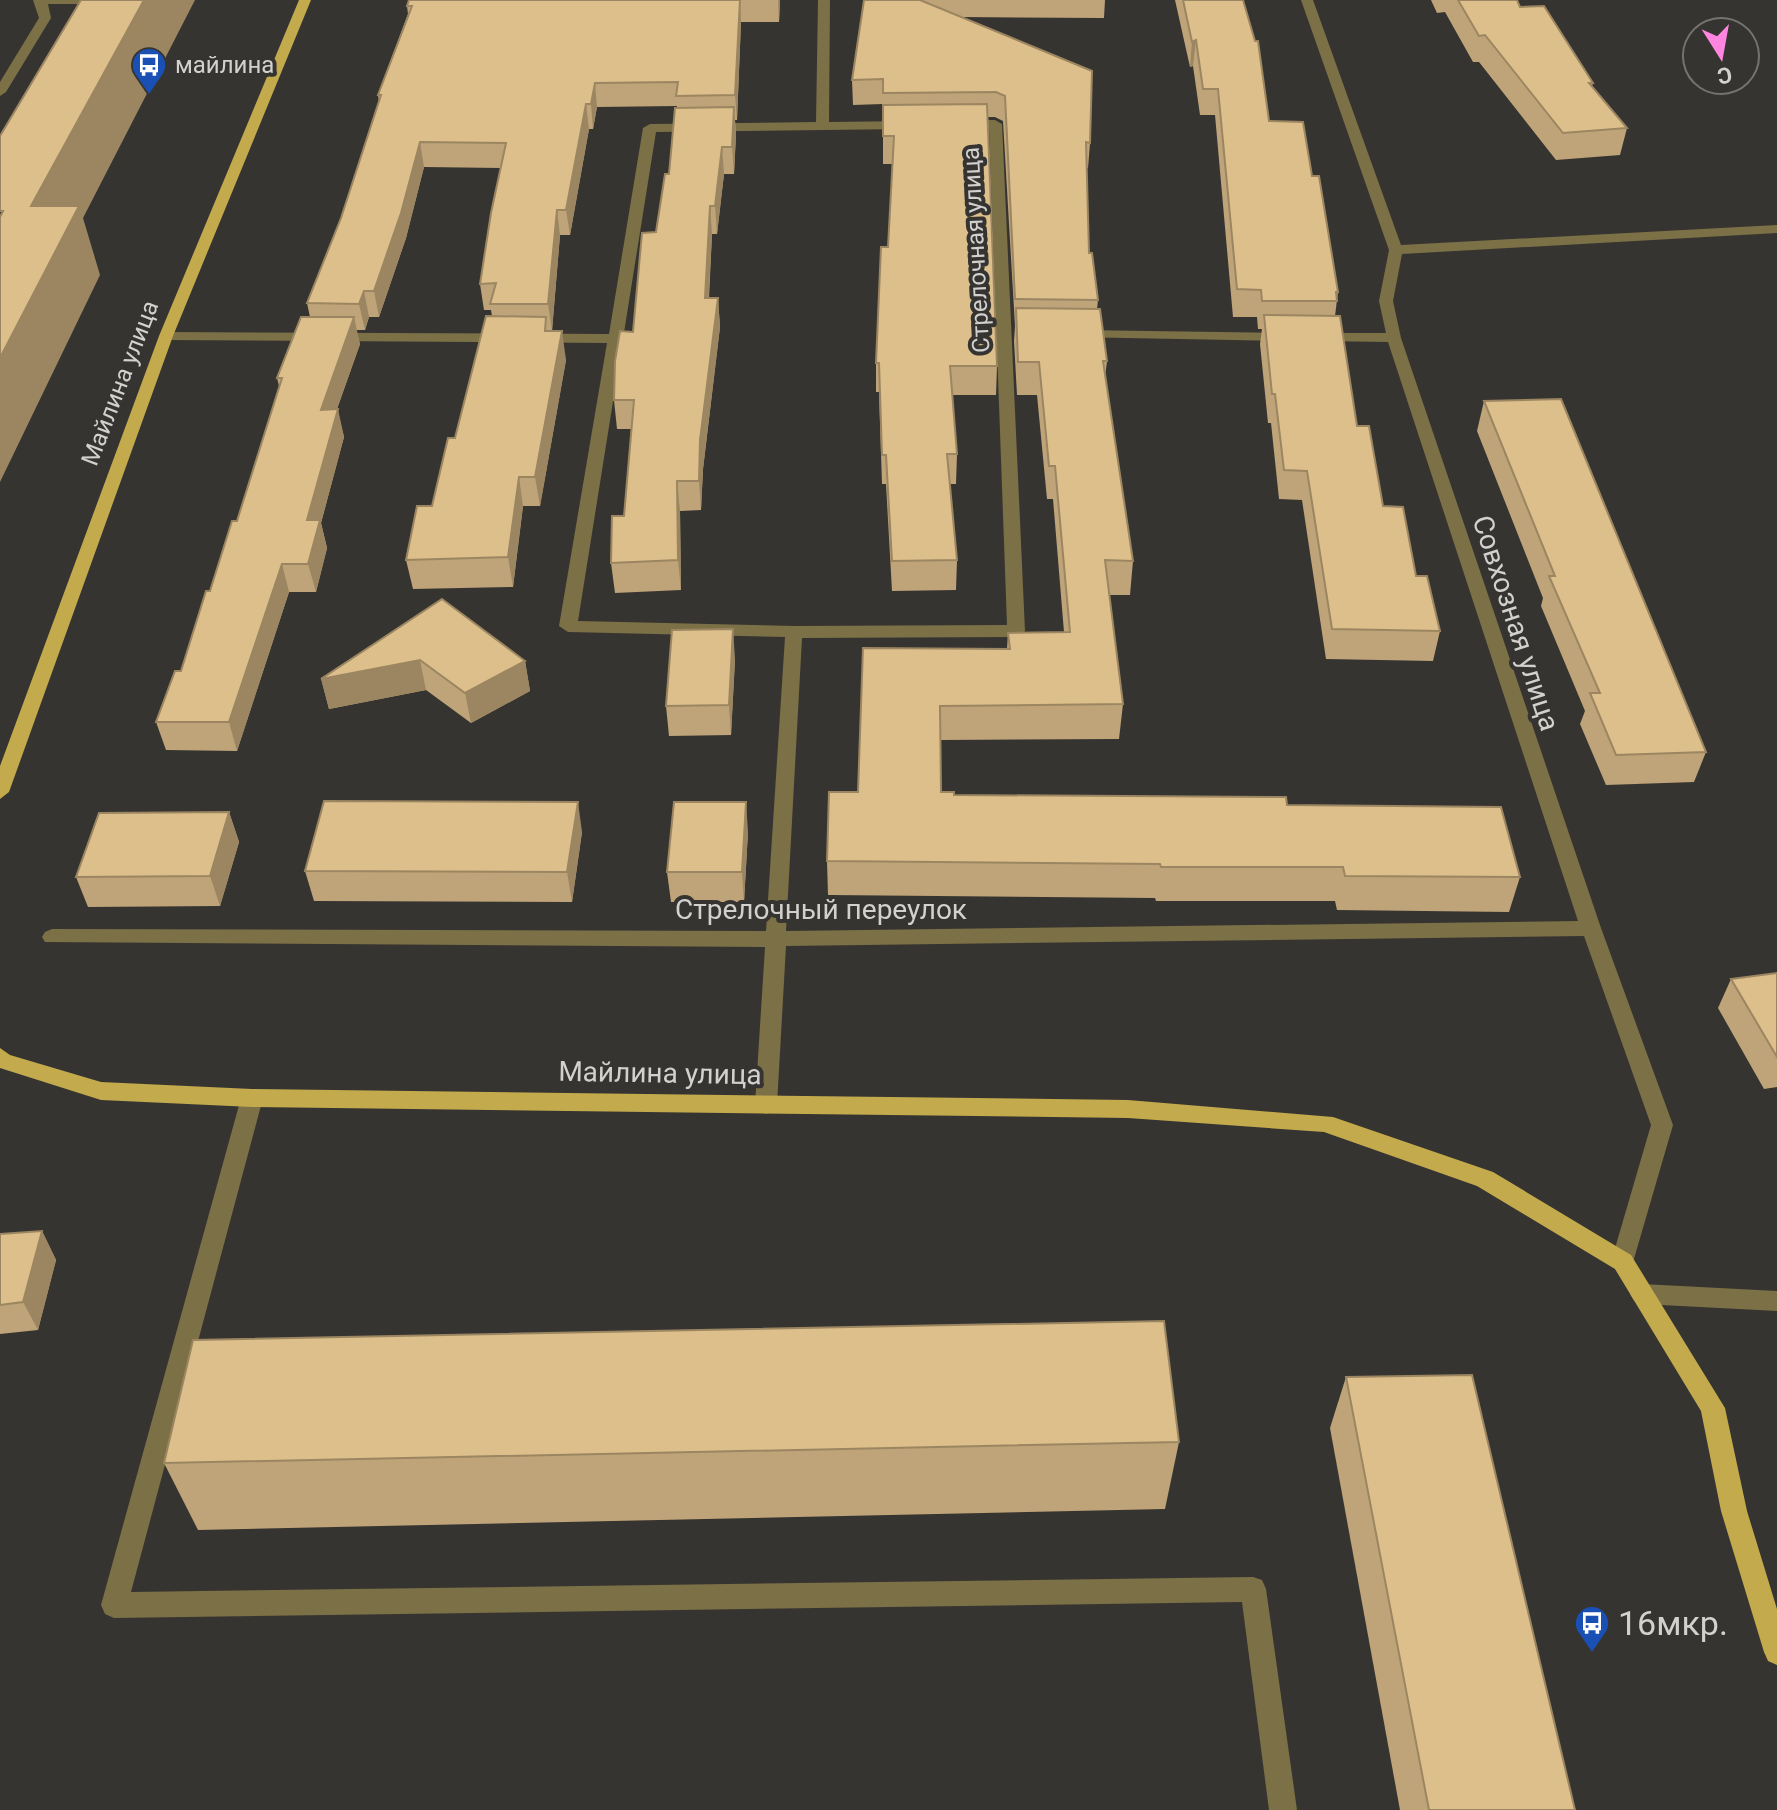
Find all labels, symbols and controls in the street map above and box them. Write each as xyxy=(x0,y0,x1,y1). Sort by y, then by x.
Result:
north arrow xyxy=(1681,16,1761,96)
bus stop icon: майлина xyxy=(130,46,168,96)
place label: майлина xyxy=(175,51,274,79)
text: С xyxy=(1715,61,1734,89)
street label: Стрелочная улица xyxy=(957,146,995,354)
street label: Майлина улица xyxy=(76,297,164,469)
street label: Совхозная улица xyxy=(1466,511,1566,735)
street label: Стрелочный переулок xyxy=(675,893,967,926)
street label: Майлина улица xyxy=(558,1055,762,1091)
place label: 16мкр. xyxy=(1618,1603,1728,1643)
bus stop icon: 16мкр. xyxy=(1573,1604,1611,1654)

